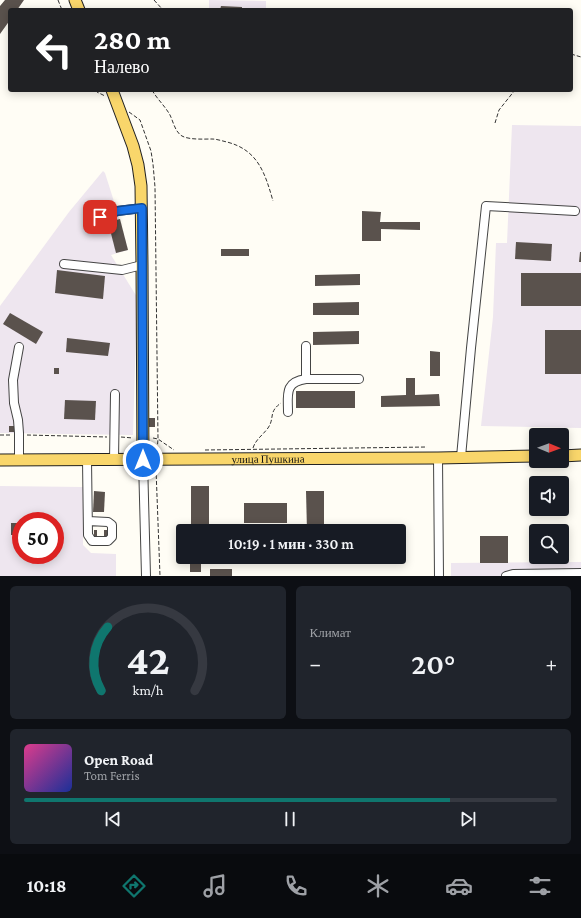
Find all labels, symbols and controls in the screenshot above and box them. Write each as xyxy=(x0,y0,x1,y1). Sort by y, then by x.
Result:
icon: left xyxy=(28,24,80,76)
text: 280 m xyxy=(94,24,171,55)
text: Налево xyxy=(94,57,150,77)
pin xyxy=(83,200,117,234)
icon: arrive xyxy=(89,206,111,228)
north arrow xyxy=(529,428,569,468)
map controls xyxy=(529,428,569,564)
position arrow xyxy=(122,439,164,481)
street label: улица Пушкина xyxy=(231,453,305,465)
button: sound xyxy=(529,476,569,516)
speed limit sign: 50 xyxy=(12,512,64,564)
button: search xyxy=(529,524,569,564)
text: 10:19 · 1 мин · 330 m xyxy=(228,536,354,552)
text: Климат xyxy=(310,625,351,640)
text: 42 xyxy=(126,636,169,682)
text: 20° xyxy=(411,647,455,680)
text: − xyxy=(310,651,321,676)
text: + xyxy=(545,651,557,676)
text: km/h xyxy=(132,681,163,697)
text: Open Road xyxy=(84,752,153,768)
text: Tom Ferris xyxy=(84,768,139,783)
icon: previous xyxy=(102,808,124,830)
icon: pause xyxy=(279,808,301,830)
icon: next xyxy=(457,808,479,830)
icon: directions xyxy=(120,872,148,900)
icon: music xyxy=(201,872,229,900)
icon: phone xyxy=(282,872,310,900)
icon: climate xyxy=(364,872,392,900)
icon: car xyxy=(445,872,473,900)
icon: filters xyxy=(526,872,554,900)
text: 10:18 xyxy=(27,876,67,896)

